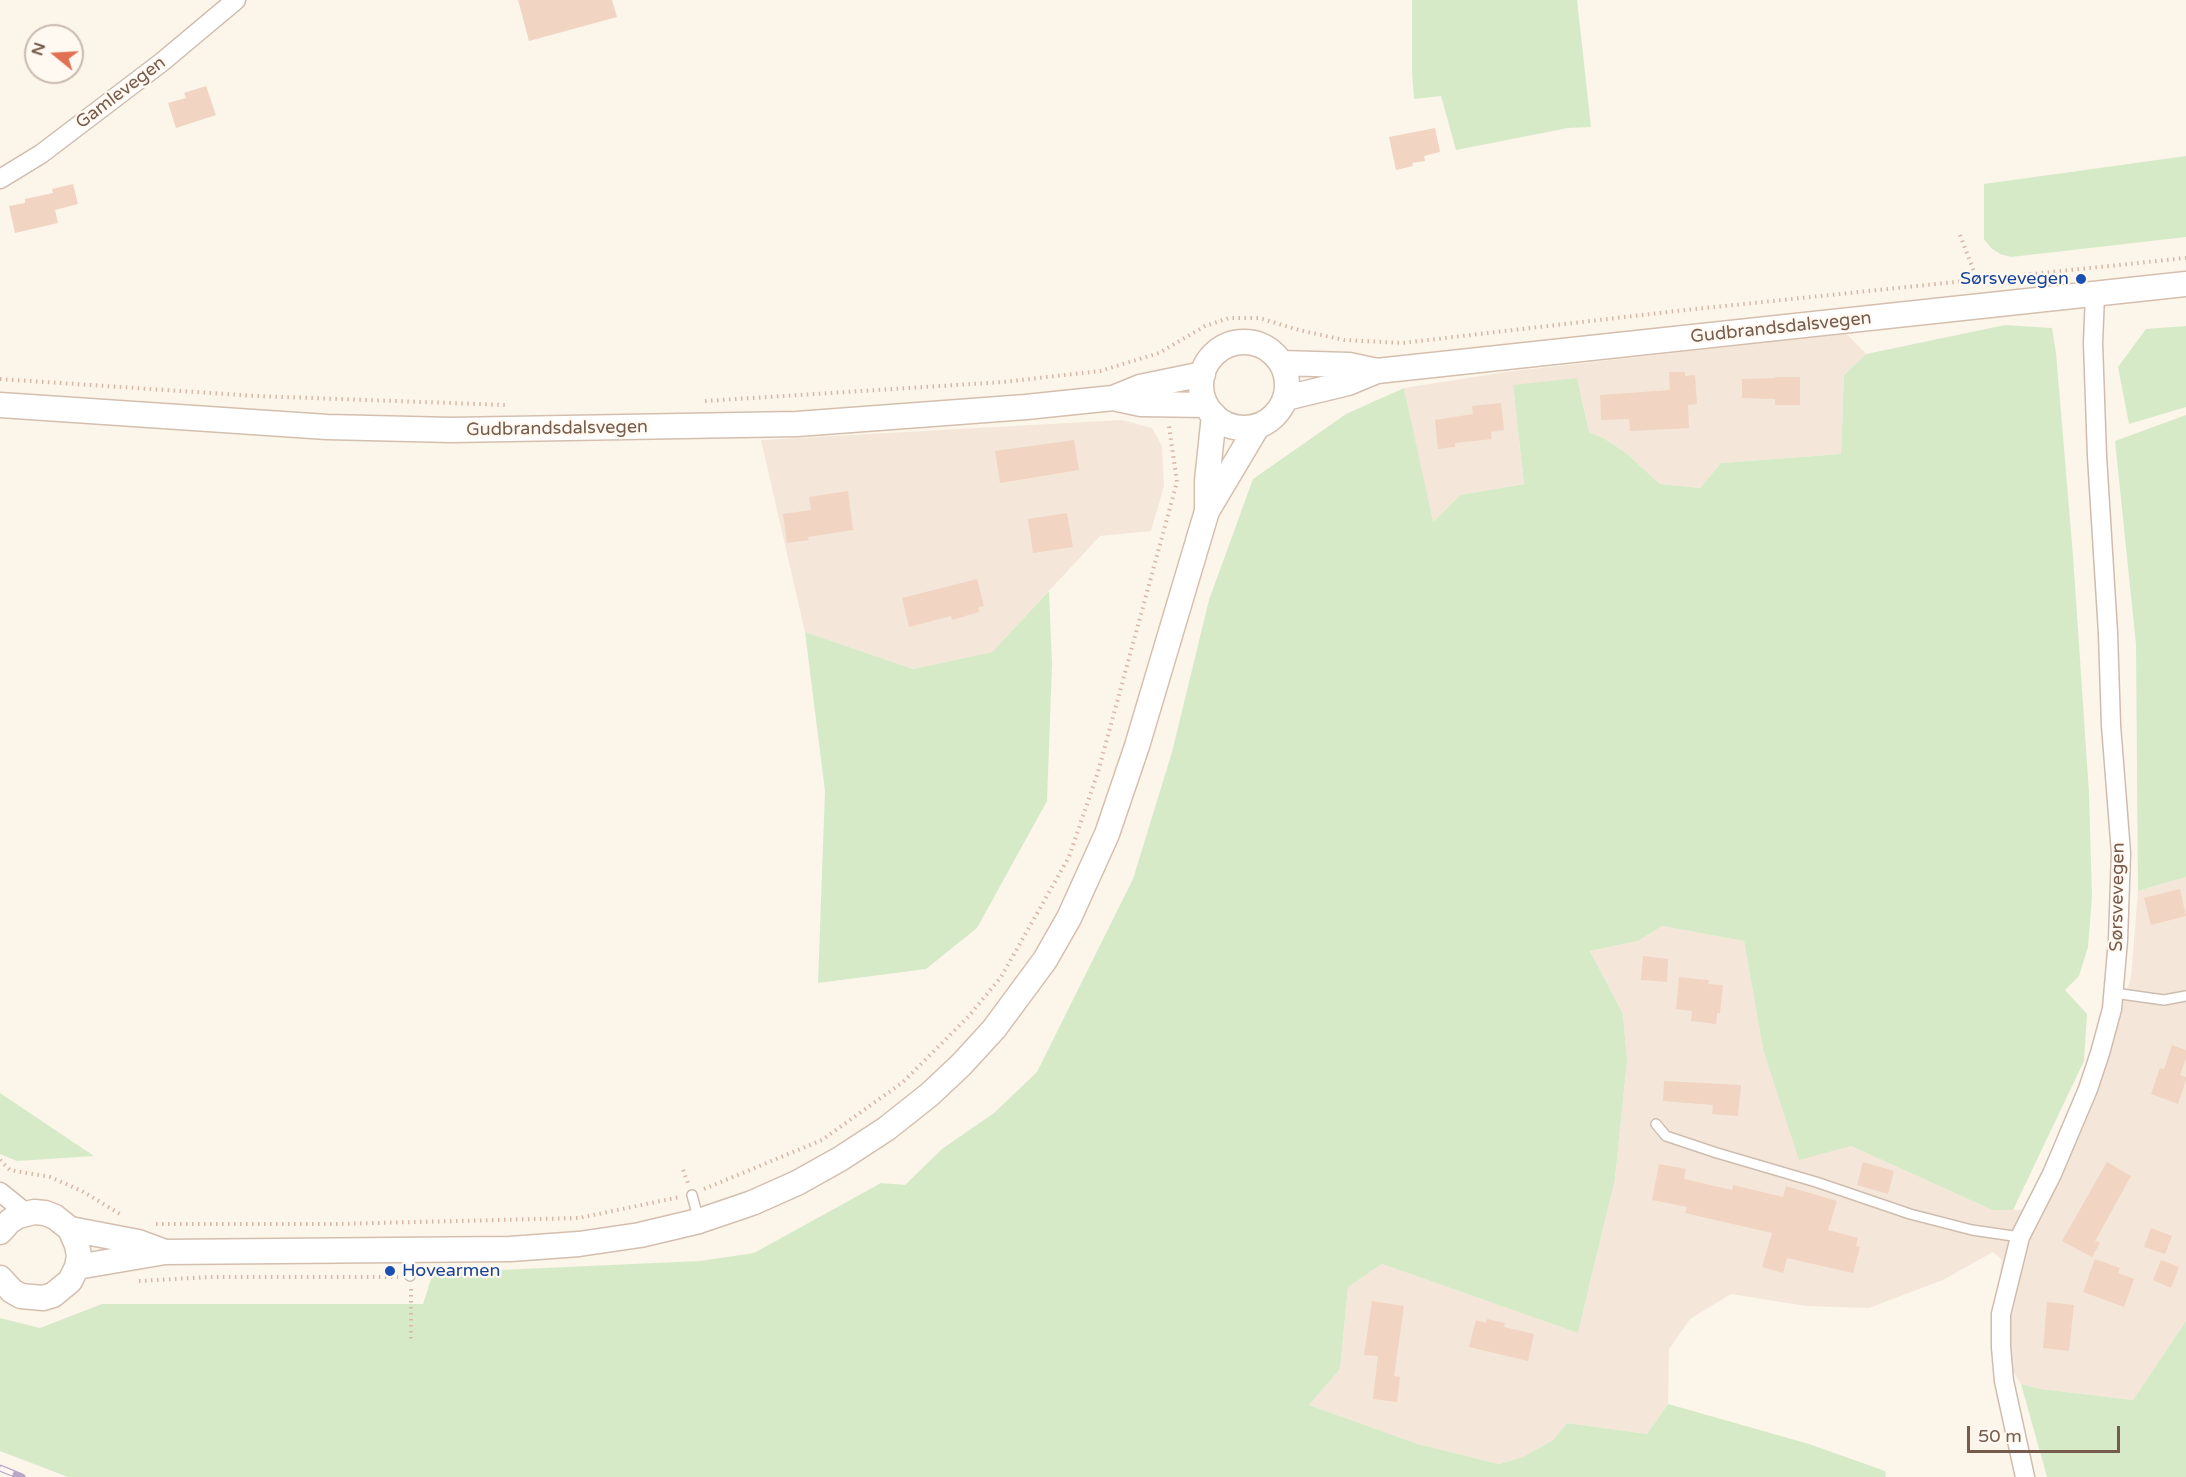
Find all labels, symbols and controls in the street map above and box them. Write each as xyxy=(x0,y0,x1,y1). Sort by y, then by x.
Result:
north arrow xyxy=(24,24,84,84)
text: N xyxy=(27,40,50,58)
street label: Gamlevegen xyxy=(72,52,170,134)
place label: Sørsvevegen xyxy=(1960,268,2069,290)
marker: Sørsvevegen xyxy=(2074,272,2088,286)
street label: Gudbrandsdalsvegen xyxy=(1689,308,1873,348)
street label: Gudbrandsdalsvegen xyxy=(466,417,648,441)
street label: Sørsvevegen xyxy=(2106,842,2130,952)
place label: Hovearmen xyxy=(402,1260,500,1282)
marker: Hovearmen xyxy=(383,1264,397,1278)
scale bar xyxy=(1970,1414,2123,1452)
text: 50 m xyxy=(1978,1425,2022,1447)

